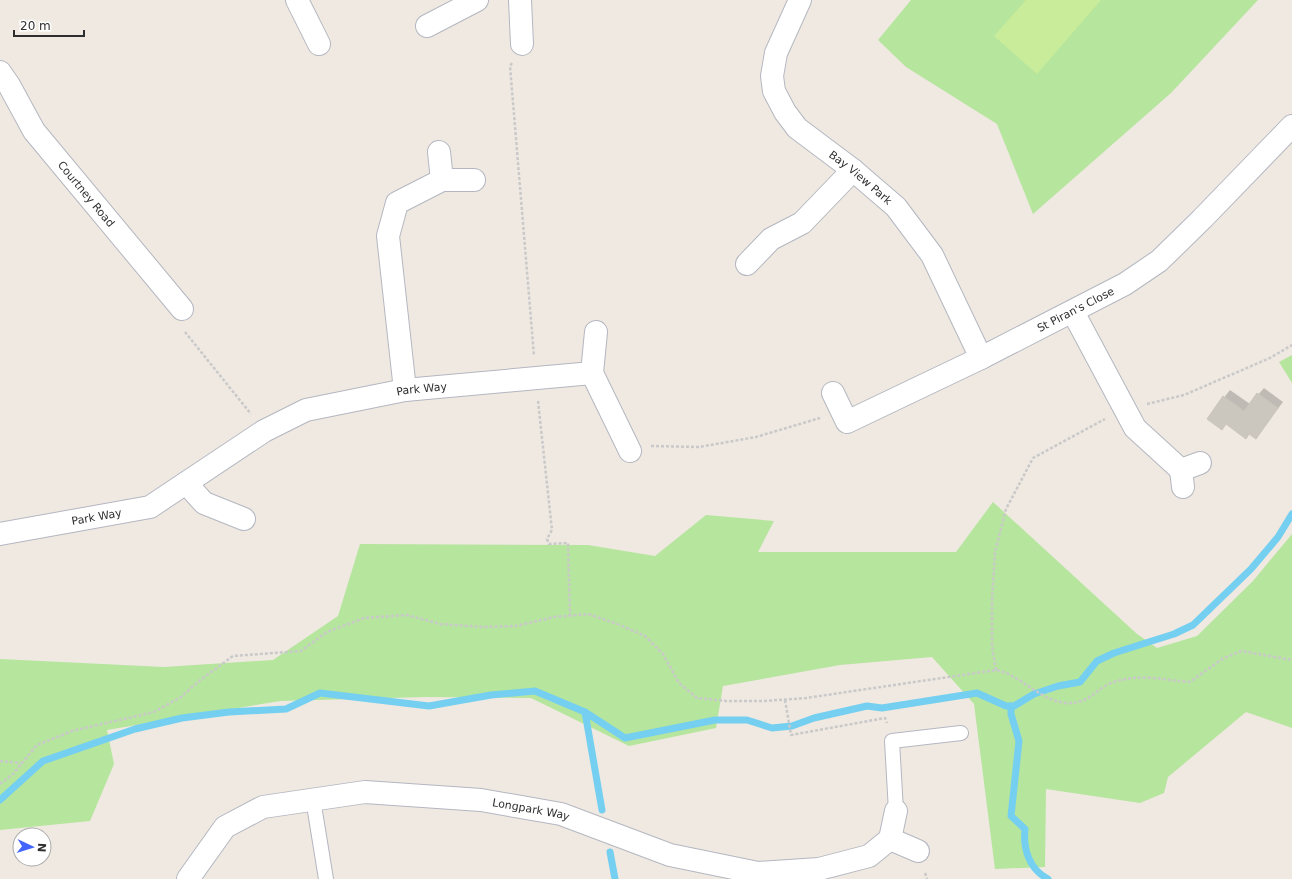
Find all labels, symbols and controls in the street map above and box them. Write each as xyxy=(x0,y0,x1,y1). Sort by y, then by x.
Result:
scale bar xyxy=(14,12,84,38)
text: 20 m xyxy=(20,19,51,33)
street label: Bay View Park xyxy=(827,148,895,208)
street label: Courtney Road xyxy=(55,158,117,229)
street label: St Piran's Close xyxy=(1035,284,1116,335)
street label: Park Way xyxy=(395,380,448,398)
street label: Park Way xyxy=(70,506,123,528)
street label: Longpark Way xyxy=(491,796,572,823)
north arrow xyxy=(12,827,52,867)
text: N xyxy=(35,843,48,853)

